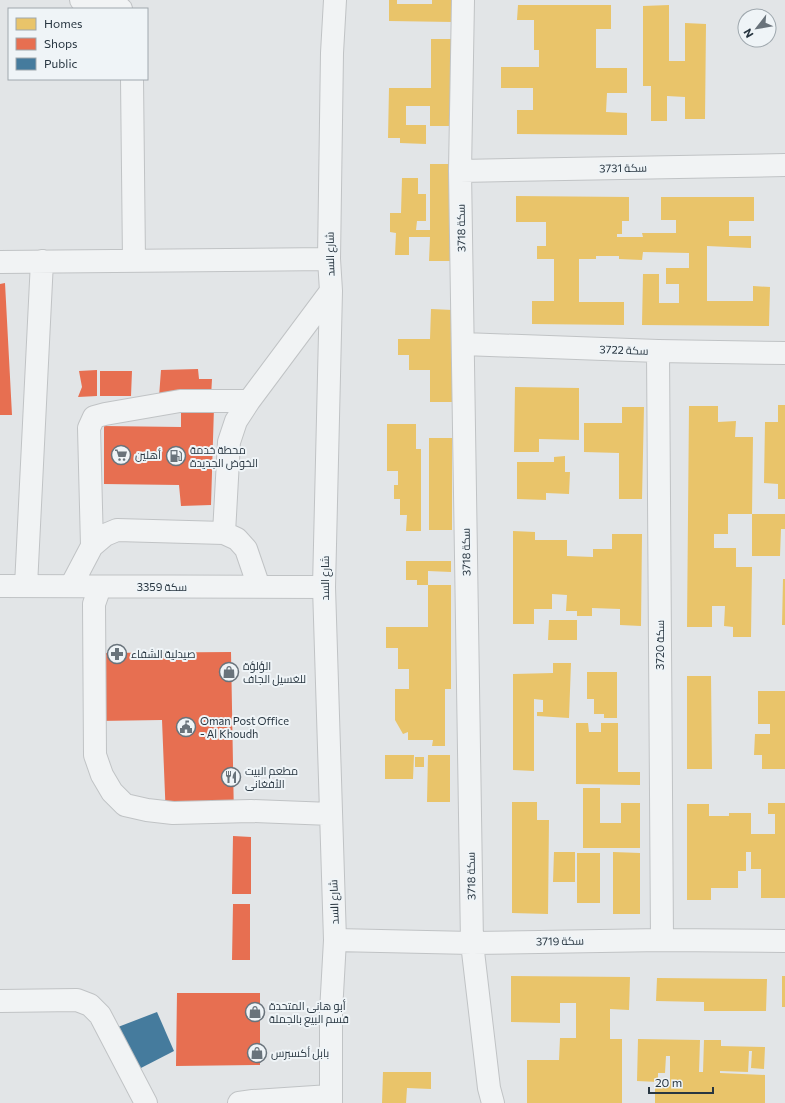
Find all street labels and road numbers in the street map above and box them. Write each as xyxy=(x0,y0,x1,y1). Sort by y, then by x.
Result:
street label: سكة 3731 xyxy=(599,161,647,174)
street label: سكة 3718 xyxy=(454,204,467,252)
street label: شارع السد xyxy=(323,231,338,276)
street label: سكة 3722 xyxy=(599,342,649,357)
street label: سكة 3718 xyxy=(459,528,472,576)
street label: شارع السد xyxy=(318,556,333,600)
street label: سكة 3359 xyxy=(137,580,187,593)
street label: سكة 3720 xyxy=(653,620,666,670)
street label: سكة 3718 xyxy=(464,852,477,900)
street label: شارع السد xyxy=(326,879,343,925)
street label: سكة 3719 xyxy=(536,934,584,947)

